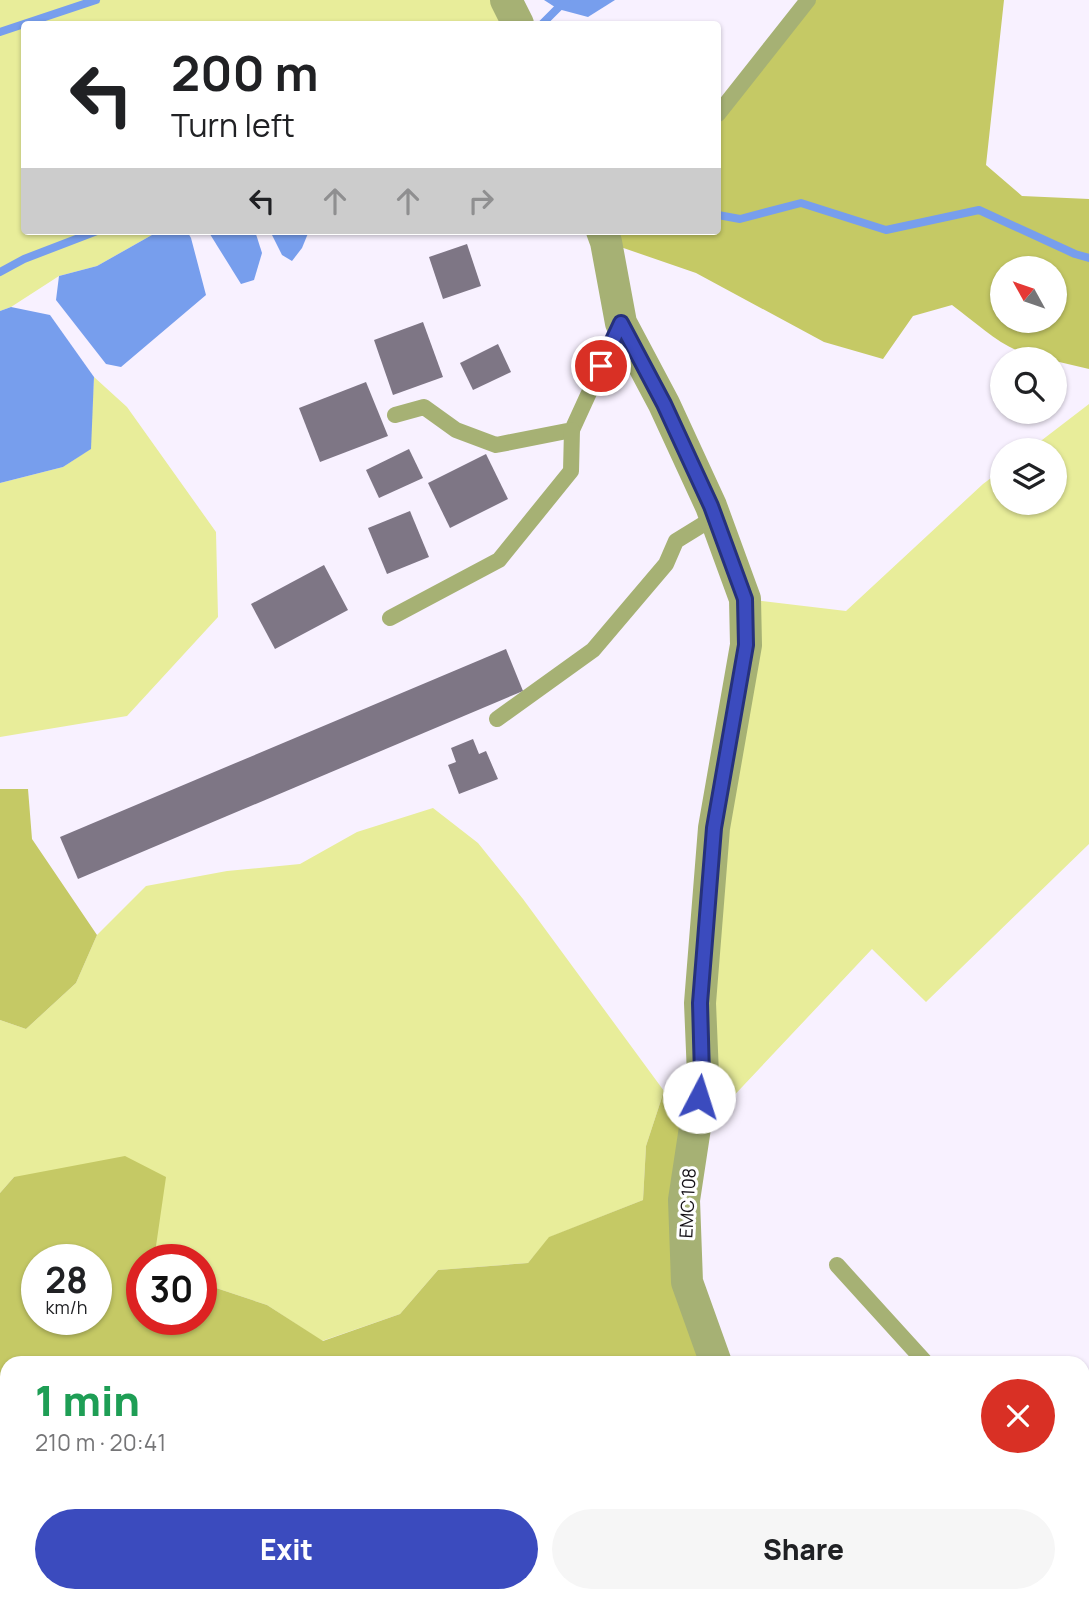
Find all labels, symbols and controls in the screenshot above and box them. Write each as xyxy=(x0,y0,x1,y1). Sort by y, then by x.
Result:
text: 200 m xyxy=(171,39,319,106)
icon: left xyxy=(56,49,147,140)
text: Turn left xyxy=(171,103,295,147)
icon: left xyxy=(243,182,281,220)
icon: ahead xyxy=(316,182,354,220)
icon: ahead xyxy=(389,182,427,220)
icon: right xyxy=(462,182,500,220)
north arrow xyxy=(990,256,1068,332)
map controls xyxy=(990,256,1067,515)
pin xyxy=(571,336,631,396)
icon: arrive xyxy=(582,347,620,385)
button: search xyxy=(990,347,1067,424)
button: layers xyxy=(990,438,1067,515)
position arrow xyxy=(662,1060,736,1134)
street label: EMC 108 xyxy=(673,1167,701,1239)
speed limit sign: 30 xyxy=(126,1244,217,1335)
text: 28 xyxy=(45,1256,88,1304)
text: km/h xyxy=(46,1295,87,1319)
text: 1 min xyxy=(35,1371,140,1429)
button: close xyxy=(981,1379,1055,1453)
text: 210 m · 20:41 xyxy=(35,1426,166,1458)
button: Exit xyxy=(35,1509,538,1589)
button: Share xyxy=(552,1509,1055,1589)

